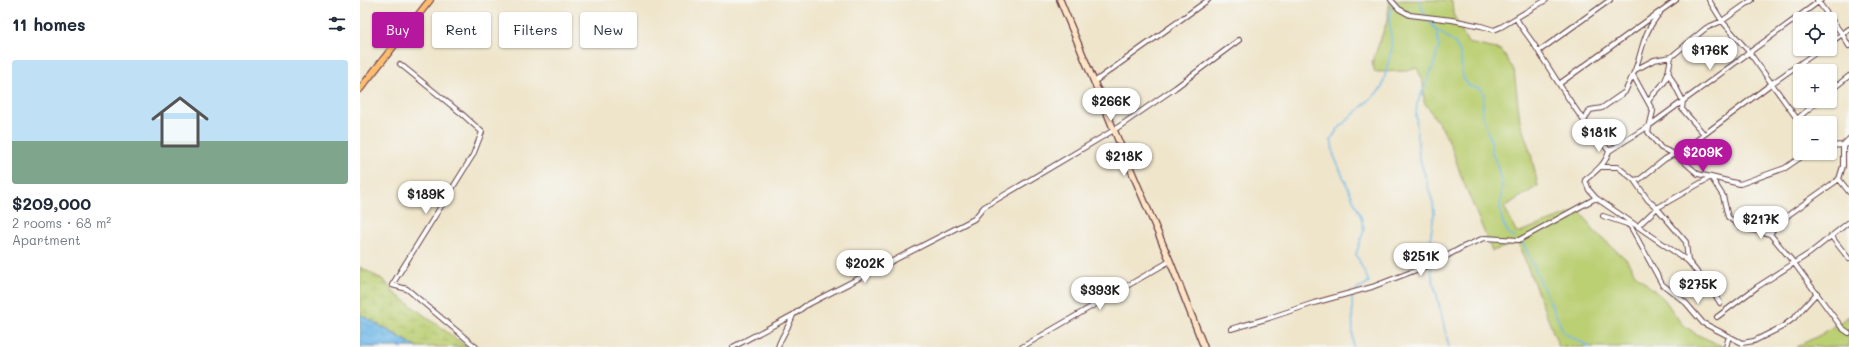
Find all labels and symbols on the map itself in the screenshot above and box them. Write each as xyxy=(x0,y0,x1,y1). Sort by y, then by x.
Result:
pin: $176K xyxy=(1682,37,1738,71)
pin: $266K xyxy=(1083,88,1139,122)
pin: $181K xyxy=(1571,119,1627,153)
pin: $209K xyxy=(1675,139,1731,173)
pin: $218K xyxy=(1096,143,1152,177)
pin: $189K xyxy=(398,181,454,215)
pin: $217K xyxy=(1733,206,1789,240)
pin: $251K xyxy=(1393,243,1449,277)
pin: $202K xyxy=(837,250,893,284)
pin: $275K xyxy=(1670,271,1726,305)
pin: $393K xyxy=(1072,277,1128,311)

